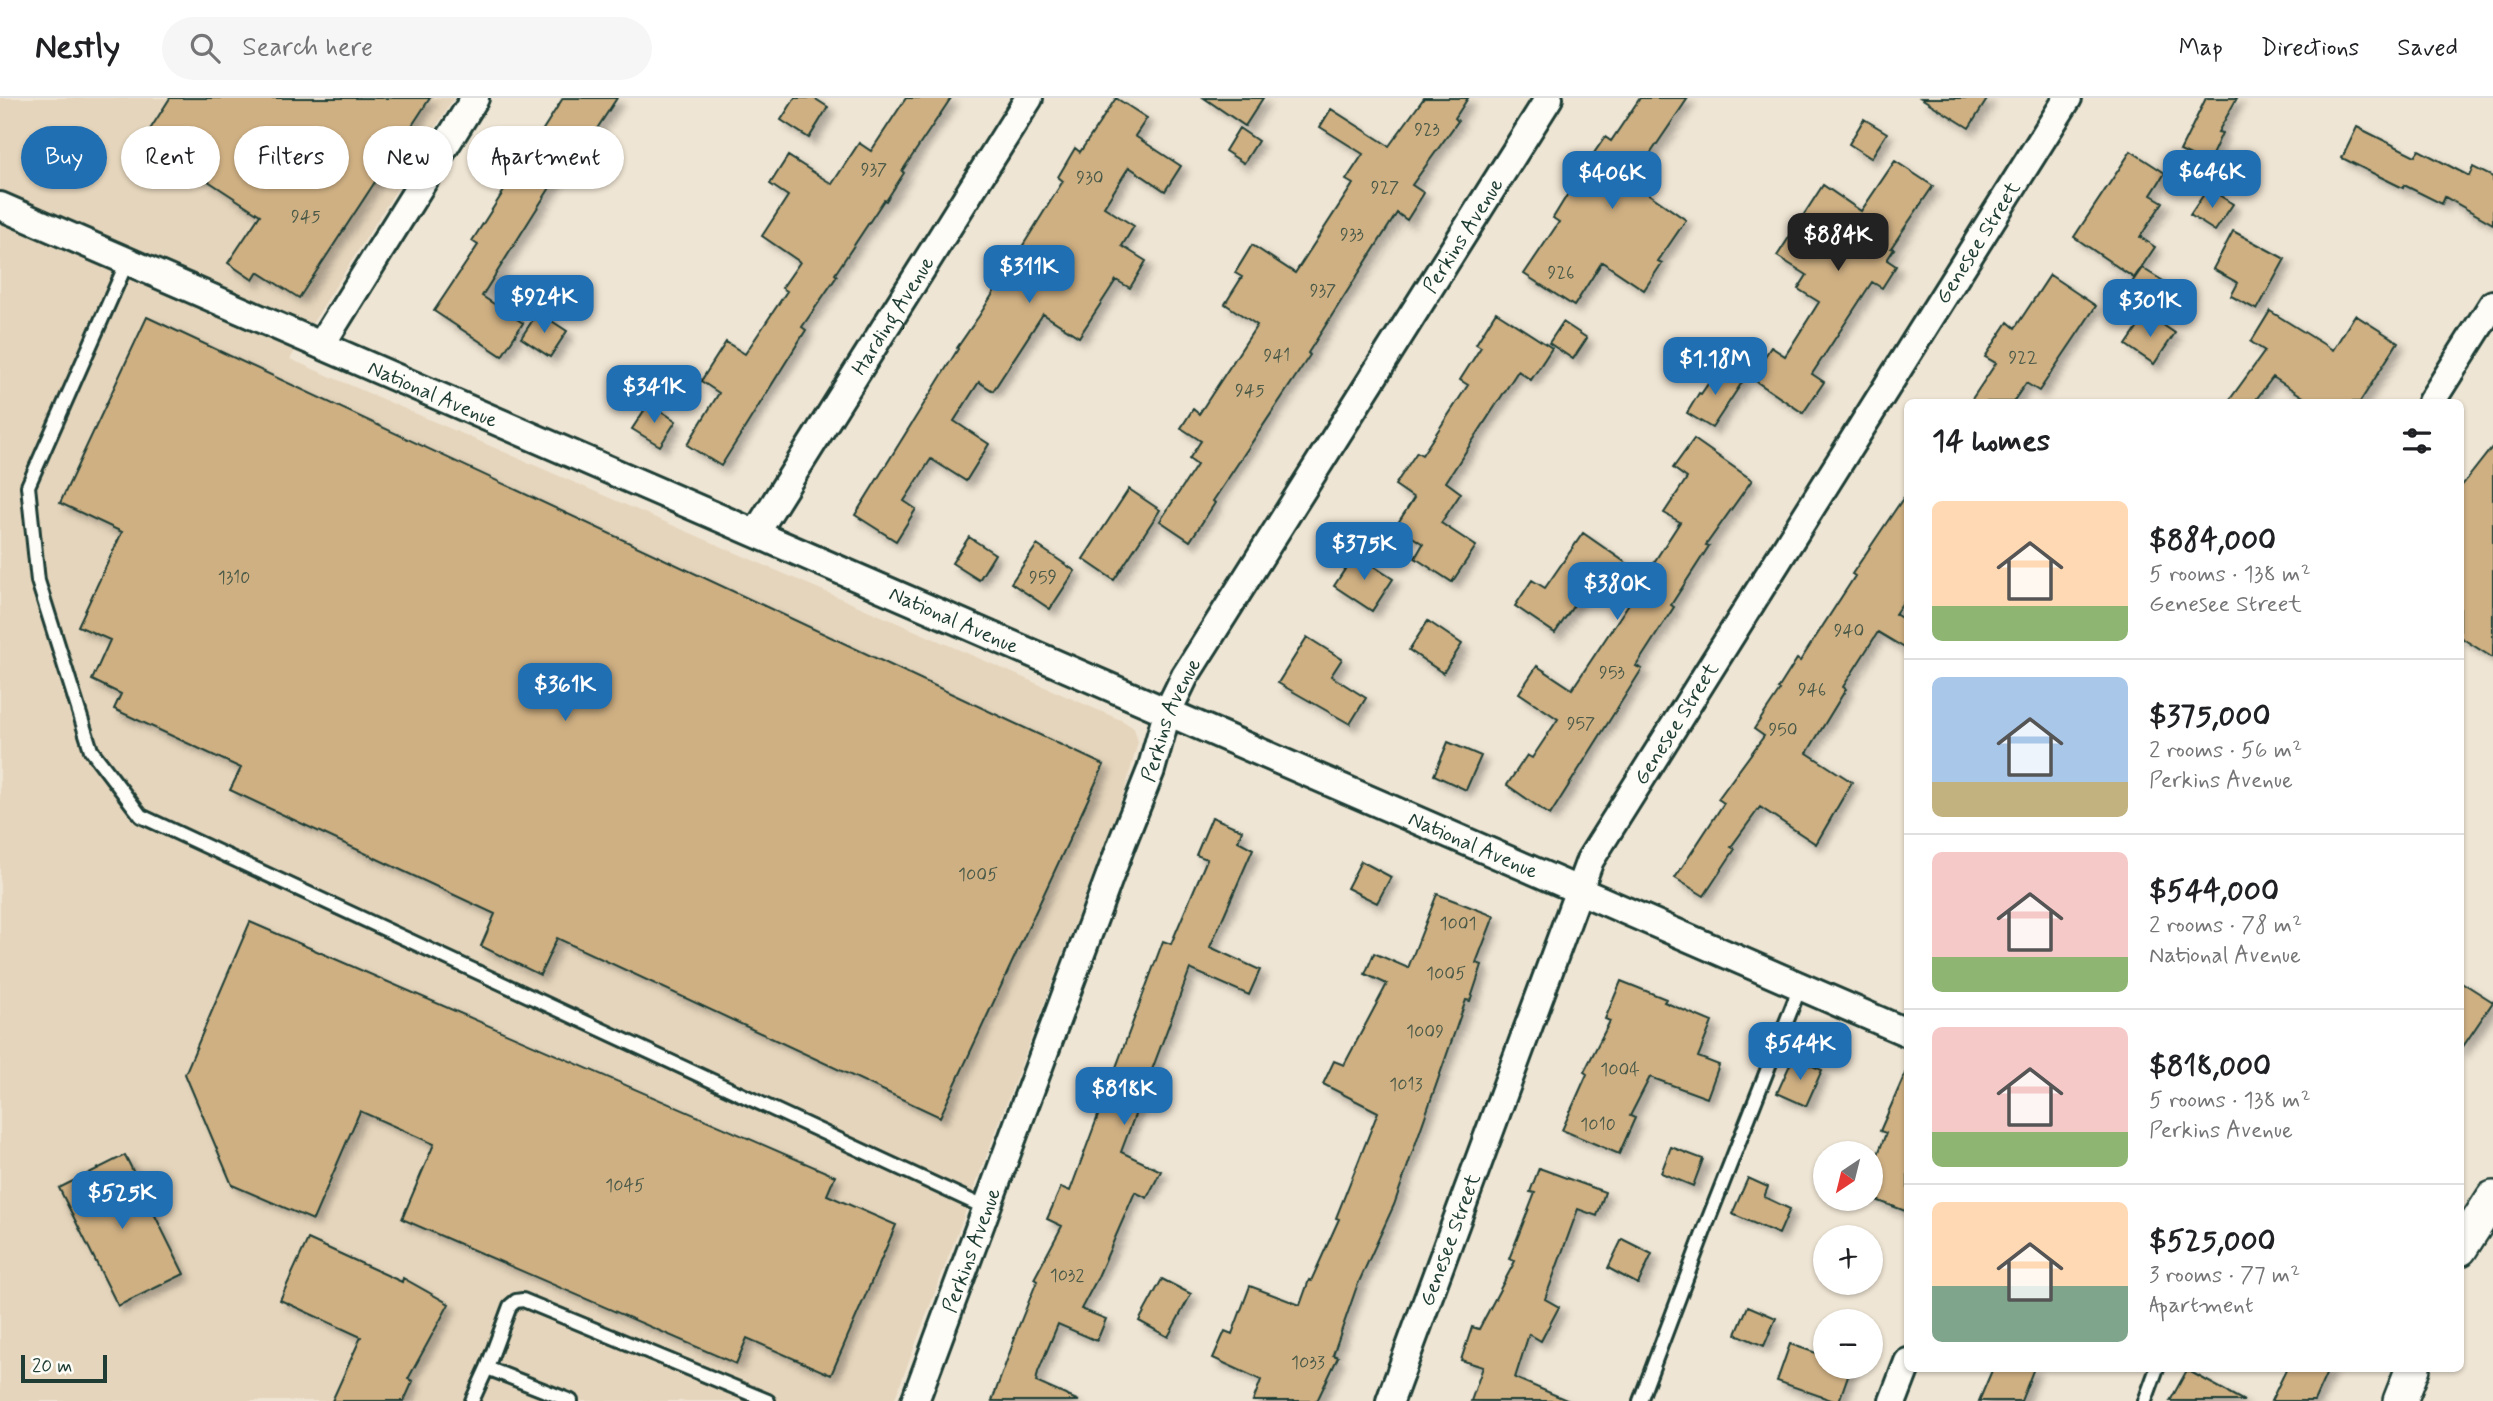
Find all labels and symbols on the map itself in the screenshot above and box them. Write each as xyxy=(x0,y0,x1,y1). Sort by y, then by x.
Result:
house number: 923 xyxy=(1414,118,1440,142)
pin: $646K xyxy=(2163,150,2261,210)
pin: $406K xyxy=(1563,152,1661,211)
house number: 937 xyxy=(861,158,887,182)
house number: 930 xyxy=(1076,166,1104,190)
street label: Perkins Avenue xyxy=(1417,173,1510,299)
house number: 927 xyxy=(1371,176,1399,200)
street label: Genesee Street xyxy=(1929,176,2028,309)
house number: 945 xyxy=(291,205,321,229)
pin: $884K xyxy=(1789,214,1887,273)
house number: 933 xyxy=(1340,223,1364,247)
pin: $311K xyxy=(980,246,1078,305)
street label: Harding Avenue xyxy=(846,251,941,381)
house number: 926 xyxy=(1548,261,1574,285)
pin: $924K xyxy=(495,275,593,335)
house number: 937 xyxy=(1310,279,1336,303)
pin: $301K xyxy=(2101,280,2199,339)
pin: $1.18M xyxy=(1658,338,1772,397)
house number: 941 xyxy=(1264,344,1290,368)
house number: 922 xyxy=(2008,346,2038,370)
street label: National Avenue xyxy=(363,354,502,435)
pin: $341K xyxy=(605,366,703,425)
house number: 945 xyxy=(1235,379,1265,403)
pin: $375K xyxy=(1315,522,1413,582)
pin: $380K xyxy=(1568,562,1666,622)
house number: 1310 xyxy=(218,566,250,590)
house number: 959 xyxy=(1029,566,1057,590)
street label: National Avenue xyxy=(885,580,1023,661)
house number: 940 xyxy=(1834,619,1864,643)
street label: Perkins Avenue xyxy=(1135,652,1208,786)
street label: Genesee Street xyxy=(1628,657,1726,791)
house number: 953 xyxy=(1599,661,1625,685)
pin: $361K xyxy=(516,664,614,723)
house number: 946 xyxy=(1798,678,1826,702)
house number: 957 xyxy=(1567,712,1595,736)
house number: 950 xyxy=(1768,718,1798,742)
street label: National Avenue xyxy=(1404,805,1542,886)
house number: 1005 xyxy=(958,863,998,887)
house number: 1001 xyxy=(1439,912,1477,936)
house number: 1005 xyxy=(1426,962,1466,986)
house number: 1009 xyxy=(1406,1020,1444,1044)
pin: $544K xyxy=(1751,1023,1849,1082)
house number: 1004 xyxy=(1600,1058,1640,1082)
pin: $818K xyxy=(1075,1068,1173,1127)
house number: 1013 xyxy=(1389,1073,1423,1097)
house number: 1010 xyxy=(1580,1113,1616,1137)
north arrow xyxy=(1813,1141,1883,1211)
street label: Genesee Street xyxy=(1413,1169,1488,1310)
pin: $525K xyxy=(73,1172,171,1231)
house number: 1045 xyxy=(605,1174,645,1198)
street label: Perkins Avenue xyxy=(936,1184,1008,1317)
house number: 1032 xyxy=(1050,1264,1084,1288)
house number: 1033 xyxy=(1291,1351,1325,1375)
scale bar xyxy=(21,1352,107,1384)

